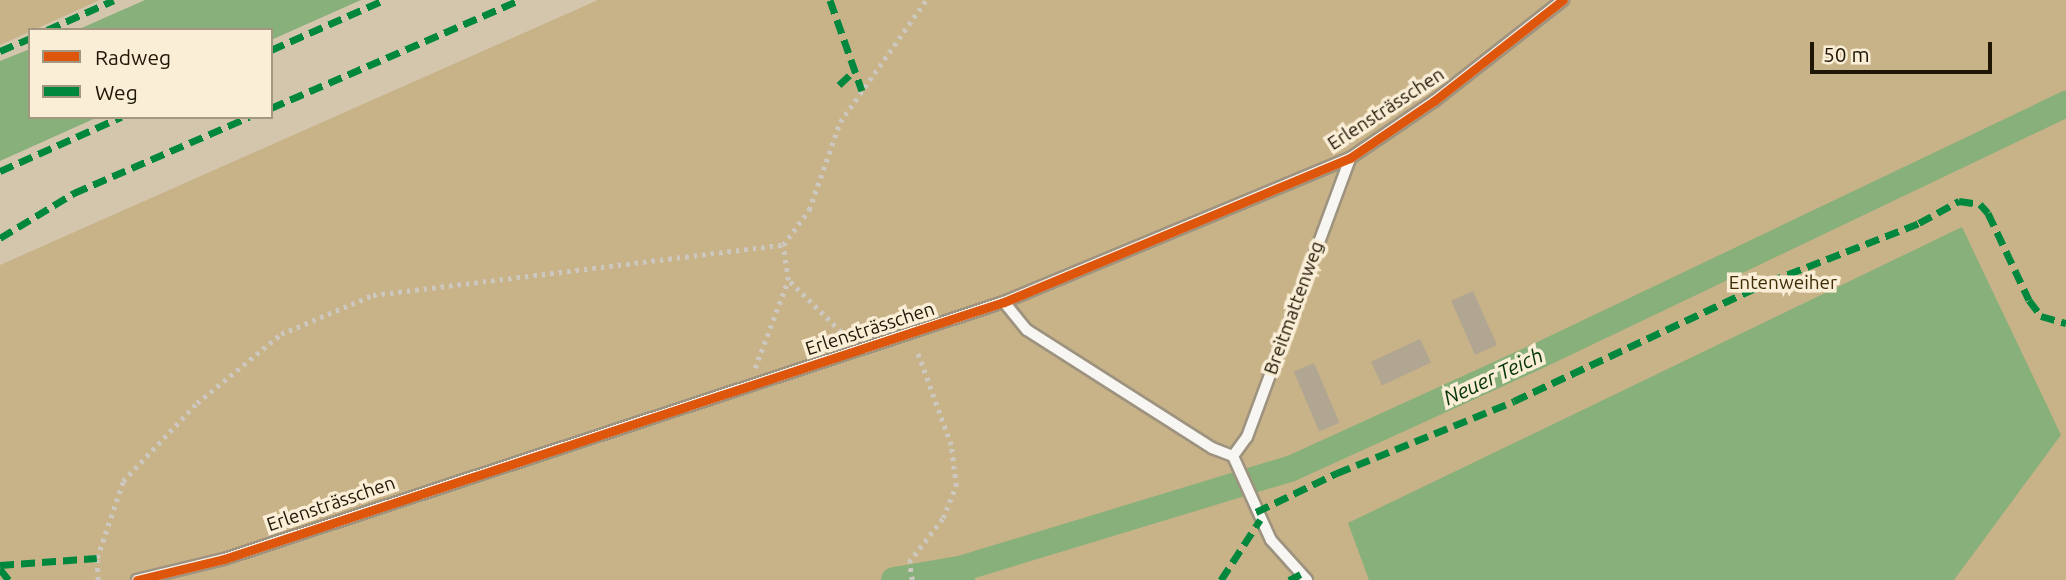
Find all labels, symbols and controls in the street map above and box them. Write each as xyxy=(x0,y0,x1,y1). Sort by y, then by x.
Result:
legend xyxy=(28,28,273,119)
scale bar xyxy=(1814,28,1996,72)
text: 50 m xyxy=(1823,42,1870,66)
text: Radweg xyxy=(95,45,171,69)
street label: Erlensträsschen xyxy=(1323,63,1449,155)
text: Weg xyxy=(95,80,138,104)
street label: Breitmattenweg xyxy=(1259,238,1329,378)
park label: Entenweiher xyxy=(1729,272,1837,294)
street label: Erlensträsschen xyxy=(803,297,937,361)
water label: Neuer Teich xyxy=(1439,342,1547,410)
street label: Erlensträsschen xyxy=(264,471,398,537)

